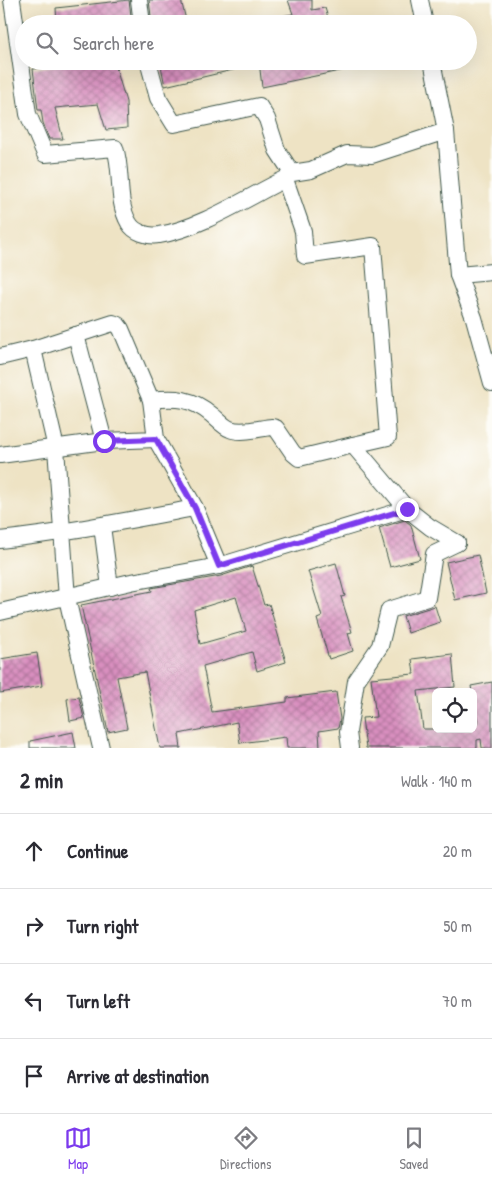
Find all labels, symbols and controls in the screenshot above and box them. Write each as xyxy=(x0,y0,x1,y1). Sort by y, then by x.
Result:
search box xyxy=(15,15,477,70)
icon: search xyxy=(33,29,61,57)
text: Search here xyxy=(73,30,154,56)
route start xyxy=(93,430,116,453)
route end xyxy=(396,498,419,521)
map controls xyxy=(432,688,477,733)
button: locate xyxy=(432,688,477,733)
text: 2 min xyxy=(20,766,63,795)
text: Walk · 140 m xyxy=(401,770,472,792)
icon: ahead xyxy=(20,837,48,865)
text: Continue xyxy=(67,838,128,864)
text: 20 m xyxy=(443,840,472,862)
icon: right xyxy=(20,912,48,940)
text: Turn right xyxy=(67,913,138,939)
text: 50 m xyxy=(444,915,472,937)
icon: left xyxy=(20,987,48,1015)
text: Turn left xyxy=(67,988,130,1014)
text: 70 m xyxy=(442,990,472,1012)
icon: arrive xyxy=(20,1062,48,1090)
text: Arrive at destination xyxy=(67,1063,209,1089)
tab: Map xyxy=(64,1124,92,1173)
tab: Directions xyxy=(220,1124,271,1173)
tab: Saved xyxy=(399,1124,428,1173)

